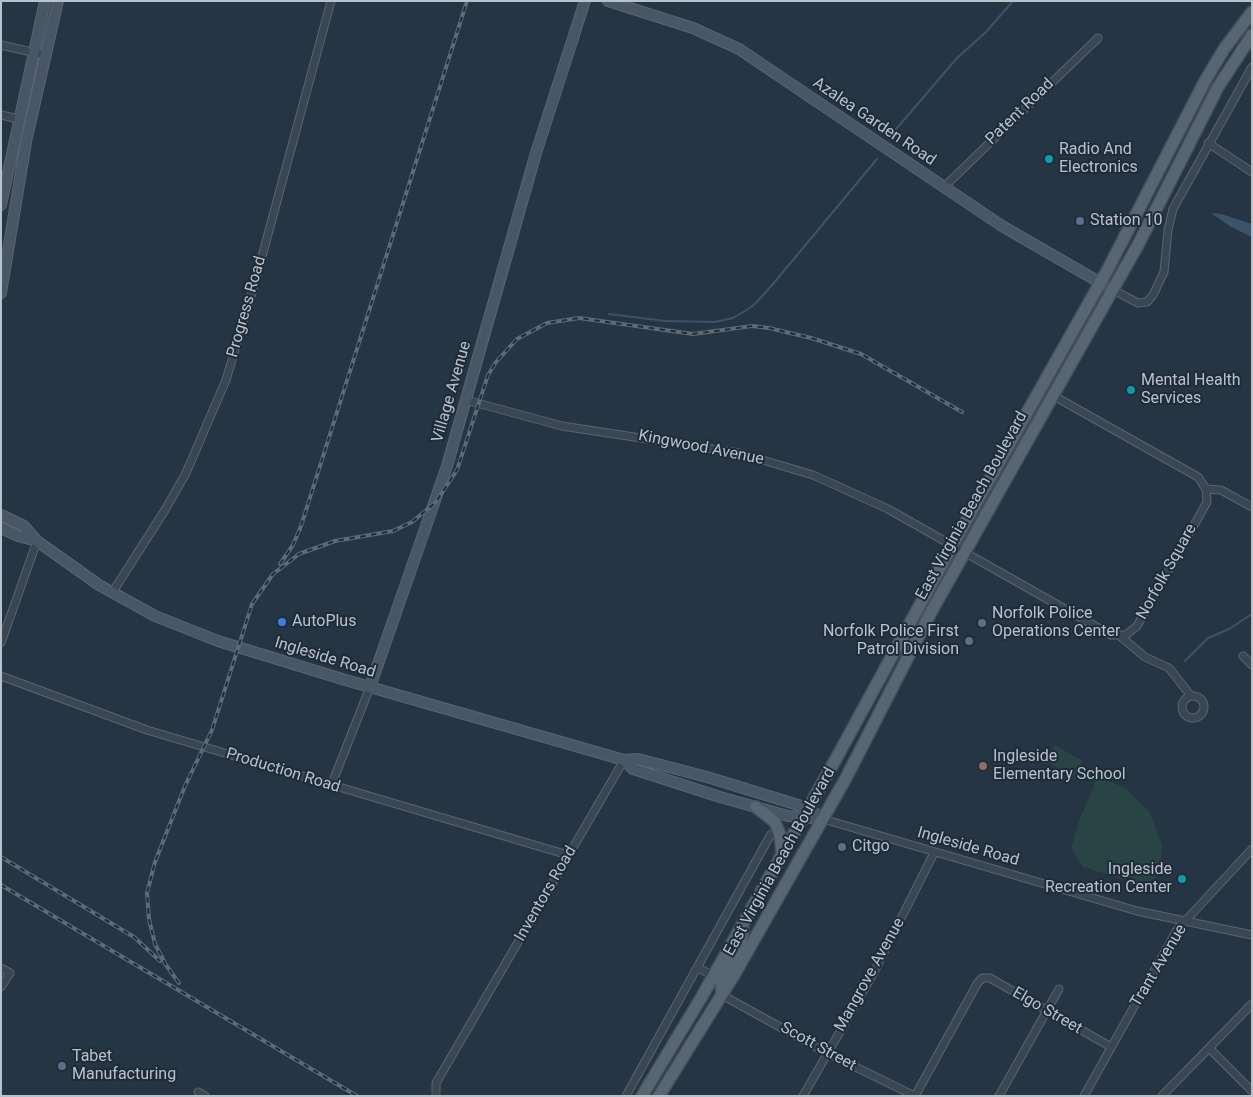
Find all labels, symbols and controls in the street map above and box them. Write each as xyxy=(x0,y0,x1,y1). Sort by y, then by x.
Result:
street label: Azalea Garden Road xyxy=(809,74,939,170)
street label: Patent Road xyxy=(982,75,1058,149)
place label: Radio And Electronics xyxy=(1059,140,1138,178)
marker: Radio And Electronics xyxy=(1043,153,1055,165)
place label: Station 10 xyxy=(1090,211,1162,231)
marker: Station 10 xyxy=(1074,215,1086,227)
street label: Progress Road xyxy=(223,254,271,360)
street label: Village Avenue xyxy=(428,339,476,445)
place label: Mental Health Services xyxy=(1141,371,1241,409)
marker: Mental Health Services xyxy=(1125,384,1137,396)
street label: East Virginia Beach Boulevard xyxy=(912,409,1032,603)
street label: Kingwood Avenue xyxy=(637,426,765,470)
street label: Norfolk Square xyxy=(1133,521,1201,623)
place label: Norfolk Police Operations Center xyxy=(992,604,1120,642)
place label: AutoPlus xyxy=(292,612,356,632)
marker: AutoPlus xyxy=(276,616,288,628)
marker: Norfolk Police Operations Center xyxy=(976,617,988,629)
place label: Norfolk Police First Patrol Division xyxy=(823,622,959,660)
street label: Ingleside Road xyxy=(272,633,378,683)
marker: Norfolk Police First Patrol Division xyxy=(963,635,975,647)
street label: Production Road xyxy=(224,745,342,797)
place label: Ingleside Elementary School xyxy=(993,747,1126,785)
marker: Ingleside Elementary School xyxy=(977,760,989,772)
street label: East Virginia Beach Boulevard xyxy=(720,765,840,959)
street label: Ingleside Road xyxy=(915,823,1021,871)
place label: Citgo xyxy=(852,837,890,857)
marker: Citgo xyxy=(836,841,848,853)
street label: Inventors Road xyxy=(511,843,581,945)
place label: Ingleside Recreation Center xyxy=(1045,860,1172,898)
marker: Ingleside Recreation Center xyxy=(1176,873,1188,885)
street label: Mangrove Avenue xyxy=(831,915,909,1035)
street label: Trant Avenue xyxy=(1127,921,1191,1011)
street label: Elgo Street xyxy=(1009,983,1085,1039)
street label: Scott Street xyxy=(777,1018,859,1076)
place label: Tabet Manufacturing xyxy=(72,1047,176,1085)
marker: Tabet Manufacturing xyxy=(56,1060,68,1072)

